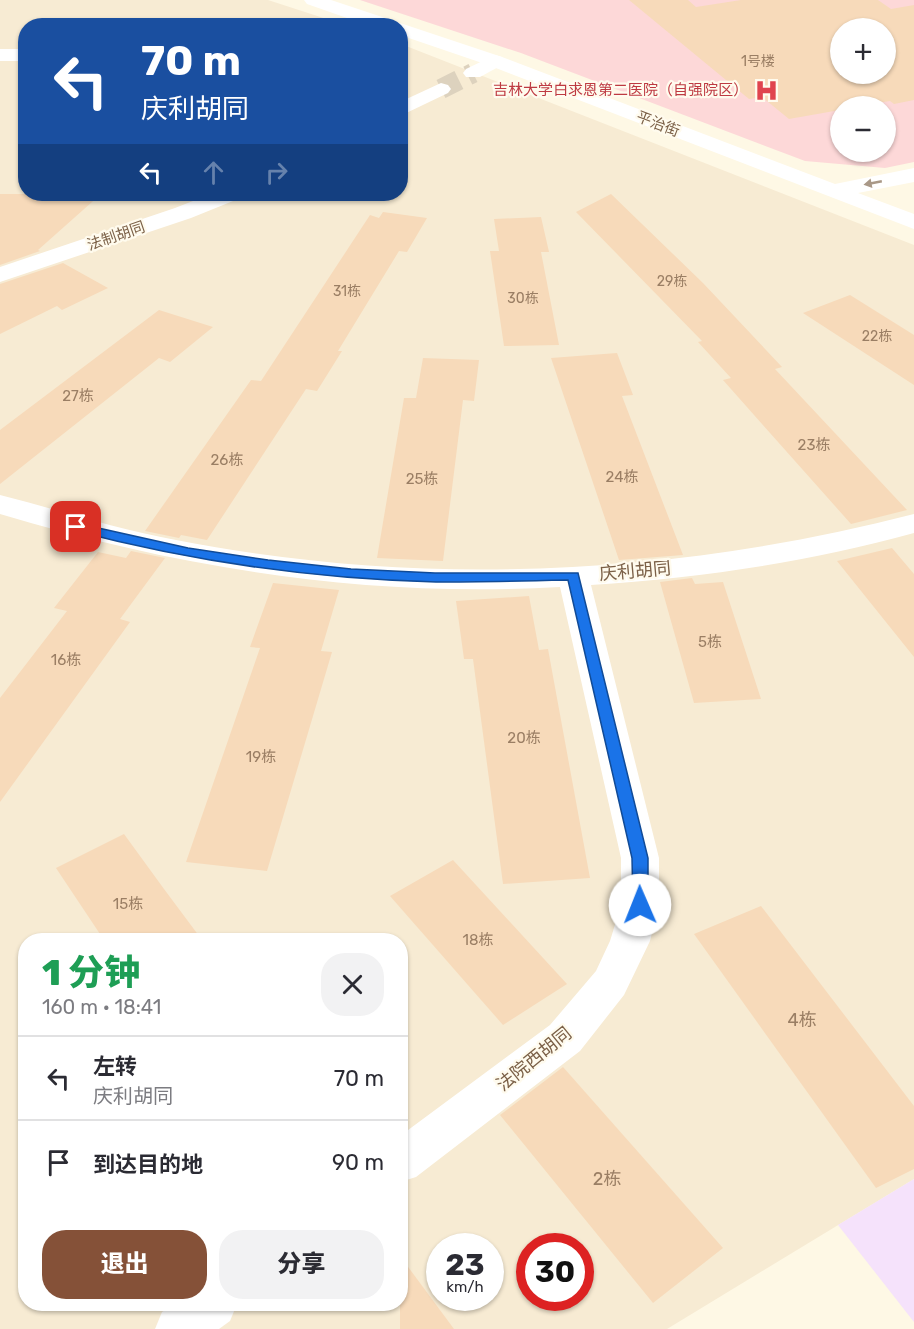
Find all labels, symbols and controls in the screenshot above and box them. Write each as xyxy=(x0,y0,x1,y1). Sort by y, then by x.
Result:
map controls xyxy=(830,18,896,162)
button: + xyxy=(830,18,896,84)
text: 70 m xyxy=(141,36,241,86)
icon: left xyxy=(42,42,120,120)
house number: 1号楼 xyxy=(741,53,775,70)
hospital icon: 吉林大学白求恩第二医院（自强院区） xyxy=(753,77,779,103)
place label: 吉林大学白求恩第二医院（自强院区） xyxy=(493,81,748,99)
text: 庆利胡同 xyxy=(141,93,249,125)
button: − xyxy=(830,96,896,162)
street label: 平治街 xyxy=(634,108,682,140)
icon: left xyxy=(134,156,167,189)
icon: ahead xyxy=(197,156,230,189)
icon: right xyxy=(260,156,293,189)
one-way arrow xyxy=(863,179,882,188)
street label: 法制胡同 xyxy=(85,218,147,254)
house number: 29栋 xyxy=(657,273,687,290)
house number: 31栋 xyxy=(333,283,361,300)
house number: 30栋 xyxy=(507,290,539,307)
house number: 22栋 xyxy=(862,328,892,345)
house number: 27栋 xyxy=(62,387,94,405)
house number: 23栋 xyxy=(798,436,830,454)
house number: 26栋 xyxy=(211,451,243,469)
house number: 24栋 xyxy=(606,468,638,486)
house number: 25栋 xyxy=(406,470,438,488)
pin xyxy=(50,501,101,552)
icon: arrive xyxy=(59,510,92,543)
street label: 庆利胡同 xyxy=(598,557,672,585)
house number: 5栋 xyxy=(698,633,722,651)
house number: 16栋 xyxy=(51,651,81,669)
house number: 20栋 xyxy=(507,729,541,747)
house number: 19栋 xyxy=(246,748,276,766)
position arrow xyxy=(608,873,672,937)
house number: 15栋 xyxy=(113,895,143,913)
house number: 18栋 xyxy=(463,931,493,949)
text: 1 分钟 xyxy=(42,951,140,994)
button: close xyxy=(321,953,384,1016)
text: 160 m · 18:41 xyxy=(42,995,161,1019)
house number: 4栋 xyxy=(787,1009,817,1031)
street label: 法院西胡同 xyxy=(492,1022,576,1096)
text: 左转 xyxy=(93,1053,137,1080)
icon: left xyxy=(42,1062,75,1095)
text: 70 m xyxy=(334,1065,384,1092)
text: 庆利胡同 xyxy=(93,1084,173,1108)
icon: arrive xyxy=(42,1146,75,1179)
text: 90 m xyxy=(332,1149,384,1176)
text: 到达目的地 xyxy=(93,1151,203,1178)
house number: 2栋 xyxy=(593,1168,621,1190)
button: 退出 xyxy=(42,1230,207,1299)
button: 分享 xyxy=(219,1230,384,1299)
speed limit sign: 30 xyxy=(516,1233,594,1311)
text: 23 xyxy=(445,1247,485,1283)
text: km/h xyxy=(446,1278,484,1296)

